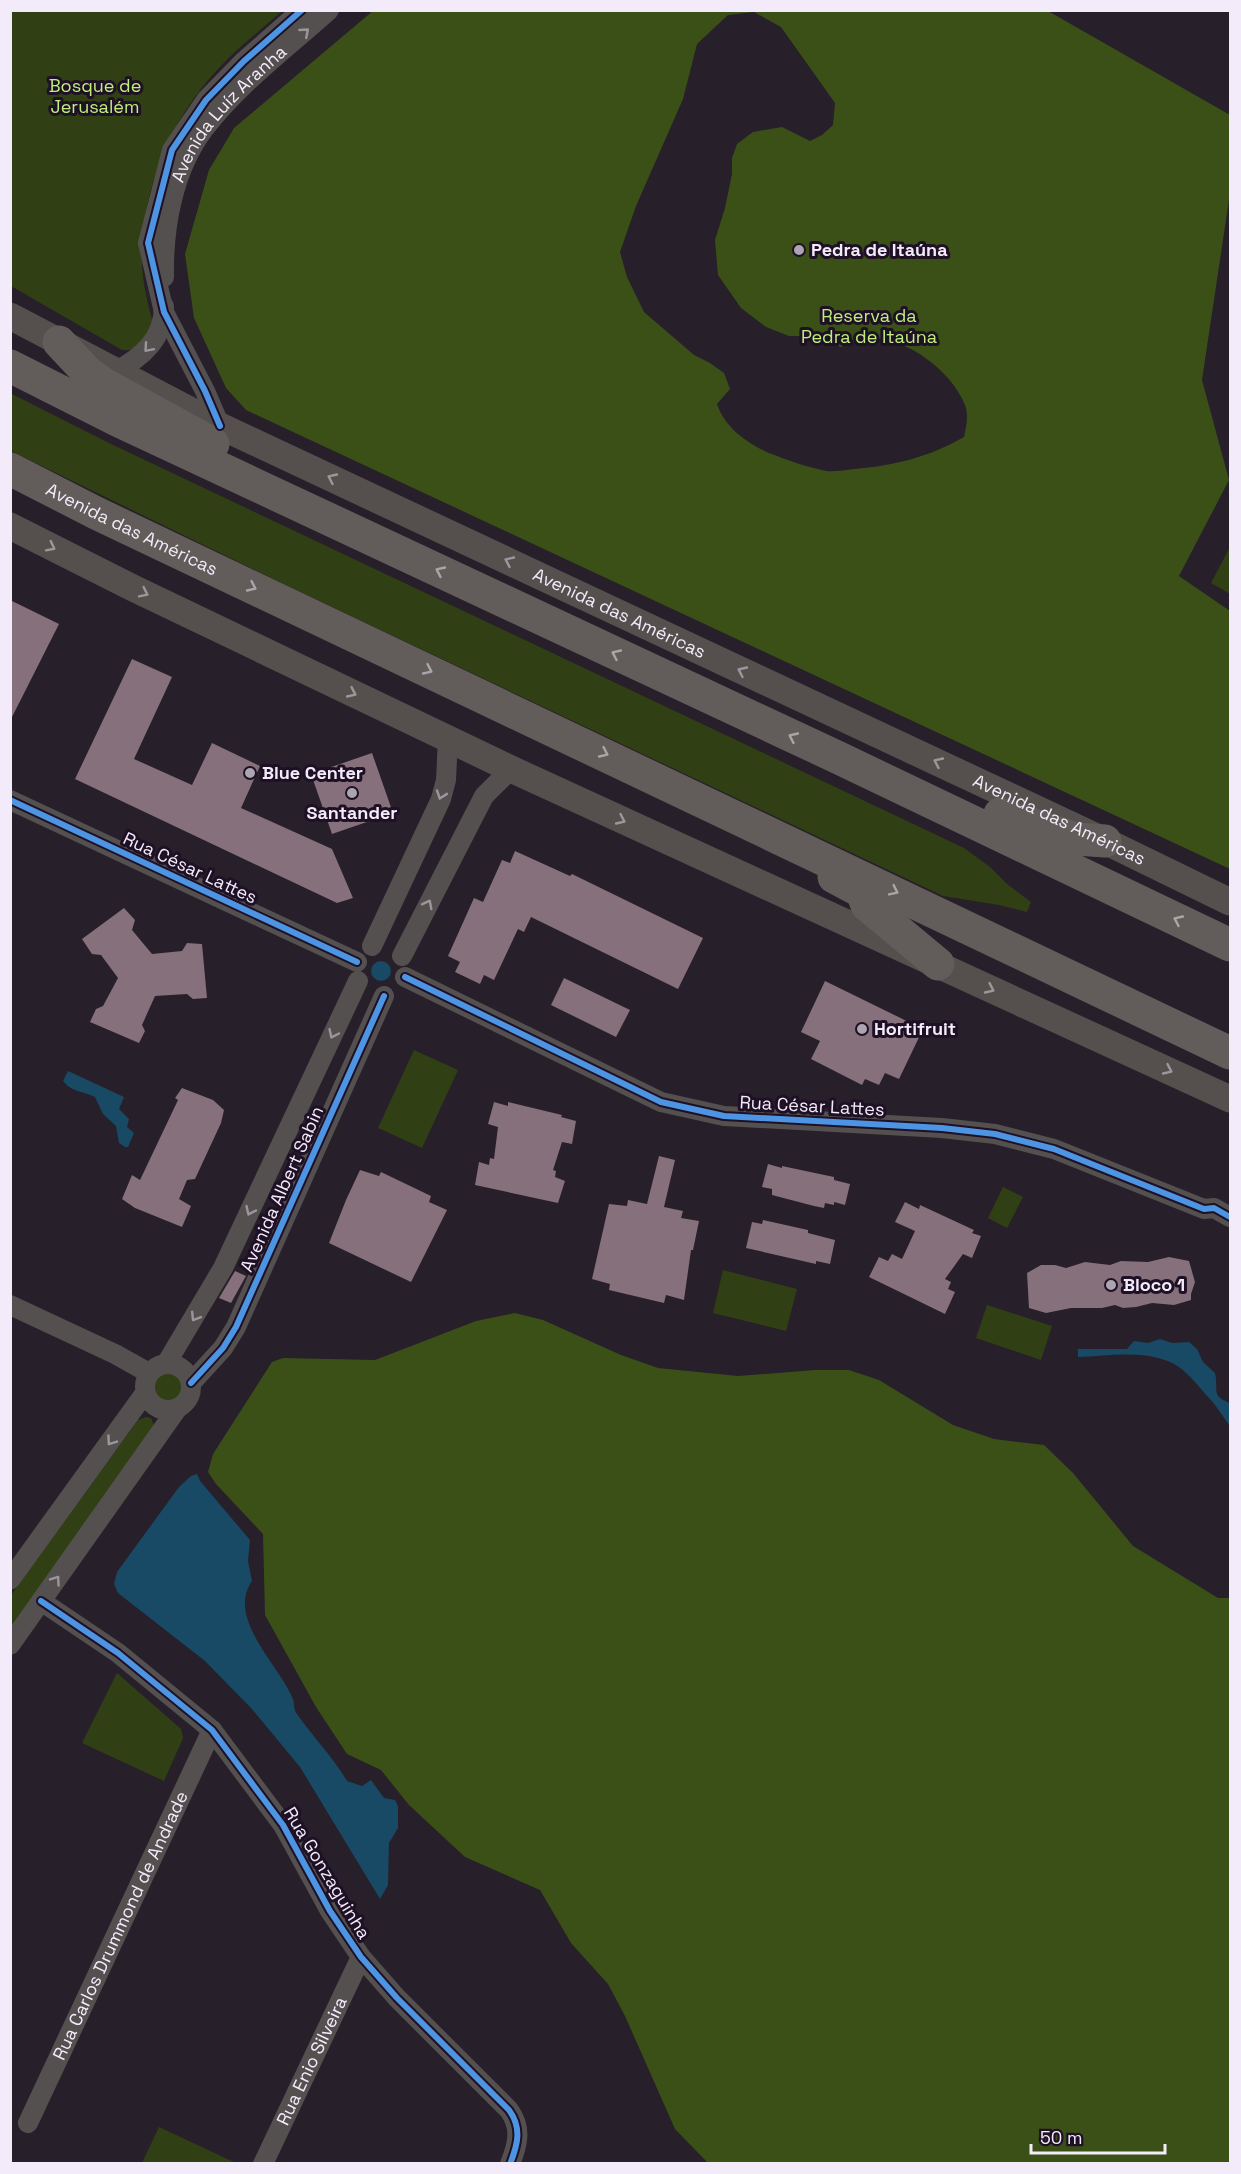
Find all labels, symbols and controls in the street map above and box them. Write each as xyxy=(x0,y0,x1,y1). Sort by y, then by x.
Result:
one-way arrow xyxy=(298,28,309,39)
street label: Avenida Luíz Aranha xyxy=(166,40,291,185)
park label: Bosque de Jerusalém xyxy=(49,74,141,118)
place label: Pedra de Itaúna xyxy=(811,238,948,261)
marker: Pedra de Itaúna xyxy=(792,243,806,257)
park label: Reserva da Pedra de Itaúna xyxy=(801,304,937,348)
one-way arrow xyxy=(144,341,155,352)
one-way arrow xyxy=(328,474,339,486)
street label: Avenida das Américas xyxy=(42,477,222,580)
one-way arrow xyxy=(45,539,56,551)
one-way arrow xyxy=(504,557,515,569)
street label: Avenida das Américas xyxy=(529,562,709,663)
one-way arrow xyxy=(435,567,446,579)
one-way arrow xyxy=(245,579,256,591)
one-way arrow xyxy=(138,586,149,598)
one-way arrow xyxy=(612,649,623,661)
one-way arrow xyxy=(422,663,433,675)
one-way arrow xyxy=(738,666,749,678)
one-way arrow xyxy=(346,686,357,698)
one-way arrow xyxy=(788,732,799,744)
one-way arrow xyxy=(598,746,609,758)
one-way arrow xyxy=(933,758,944,770)
place label: Blue Center xyxy=(262,761,363,784)
marker: Blue Center xyxy=(243,766,257,780)
street label: Avenida das Américas xyxy=(969,769,1149,870)
marker: Santander xyxy=(345,786,359,800)
one-way arrow xyxy=(436,790,448,800)
place label: Santander xyxy=(307,801,397,824)
one-way arrow xyxy=(615,813,626,825)
street label: Rua César Lattes xyxy=(120,826,261,909)
one-way arrow xyxy=(888,884,899,896)
one-way arrow xyxy=(421,900,432,910)
one-way arrow xyxy=(1173,915,1184,927)
one-way arrow xyxy=(984,982,995,994)
place label: Hortifruit xyxy=(874,1017,956,1040)
marker: Hortifruit xyxy=(855,1022,869,1036)
one-way arrow xyxy=(328,1028,340,1039)
one-way arrow xyxy=(1161,1063,1172,1075)
street label: Rua César Lattes xyxy=(739,1090,885,1121)
street label: Avenida Albert Sabin xyxy=(235,1102,328,1275)
one-way arrow xyxy=(245,1204,257,1215)
place label: Bloco 1 xyxy=(1123,1273,1185,1296)
marker: Bloco 1 xyxy=(1104,1278,1118,1292)
one-way arrow xyxy=(191,1310,202,1321)
one-way arrow xyxy=(107,1434,118,1445)
one-way arrow xyxy=(49,1575,60,1586)
street label: Rua Carlos Drummond de Andrade xyxy=(47,1787,193,2064)
street label: Rua Gonzaguinha xyxy=(279,1802,376,1943)
street label: Rua Enio Silveira xyxy=(271,1993,352,2129)
scale bar xyxy=(1031,2117,1164,2155)
text: 50 m xyxy=(1040,2126,1082,2149)

